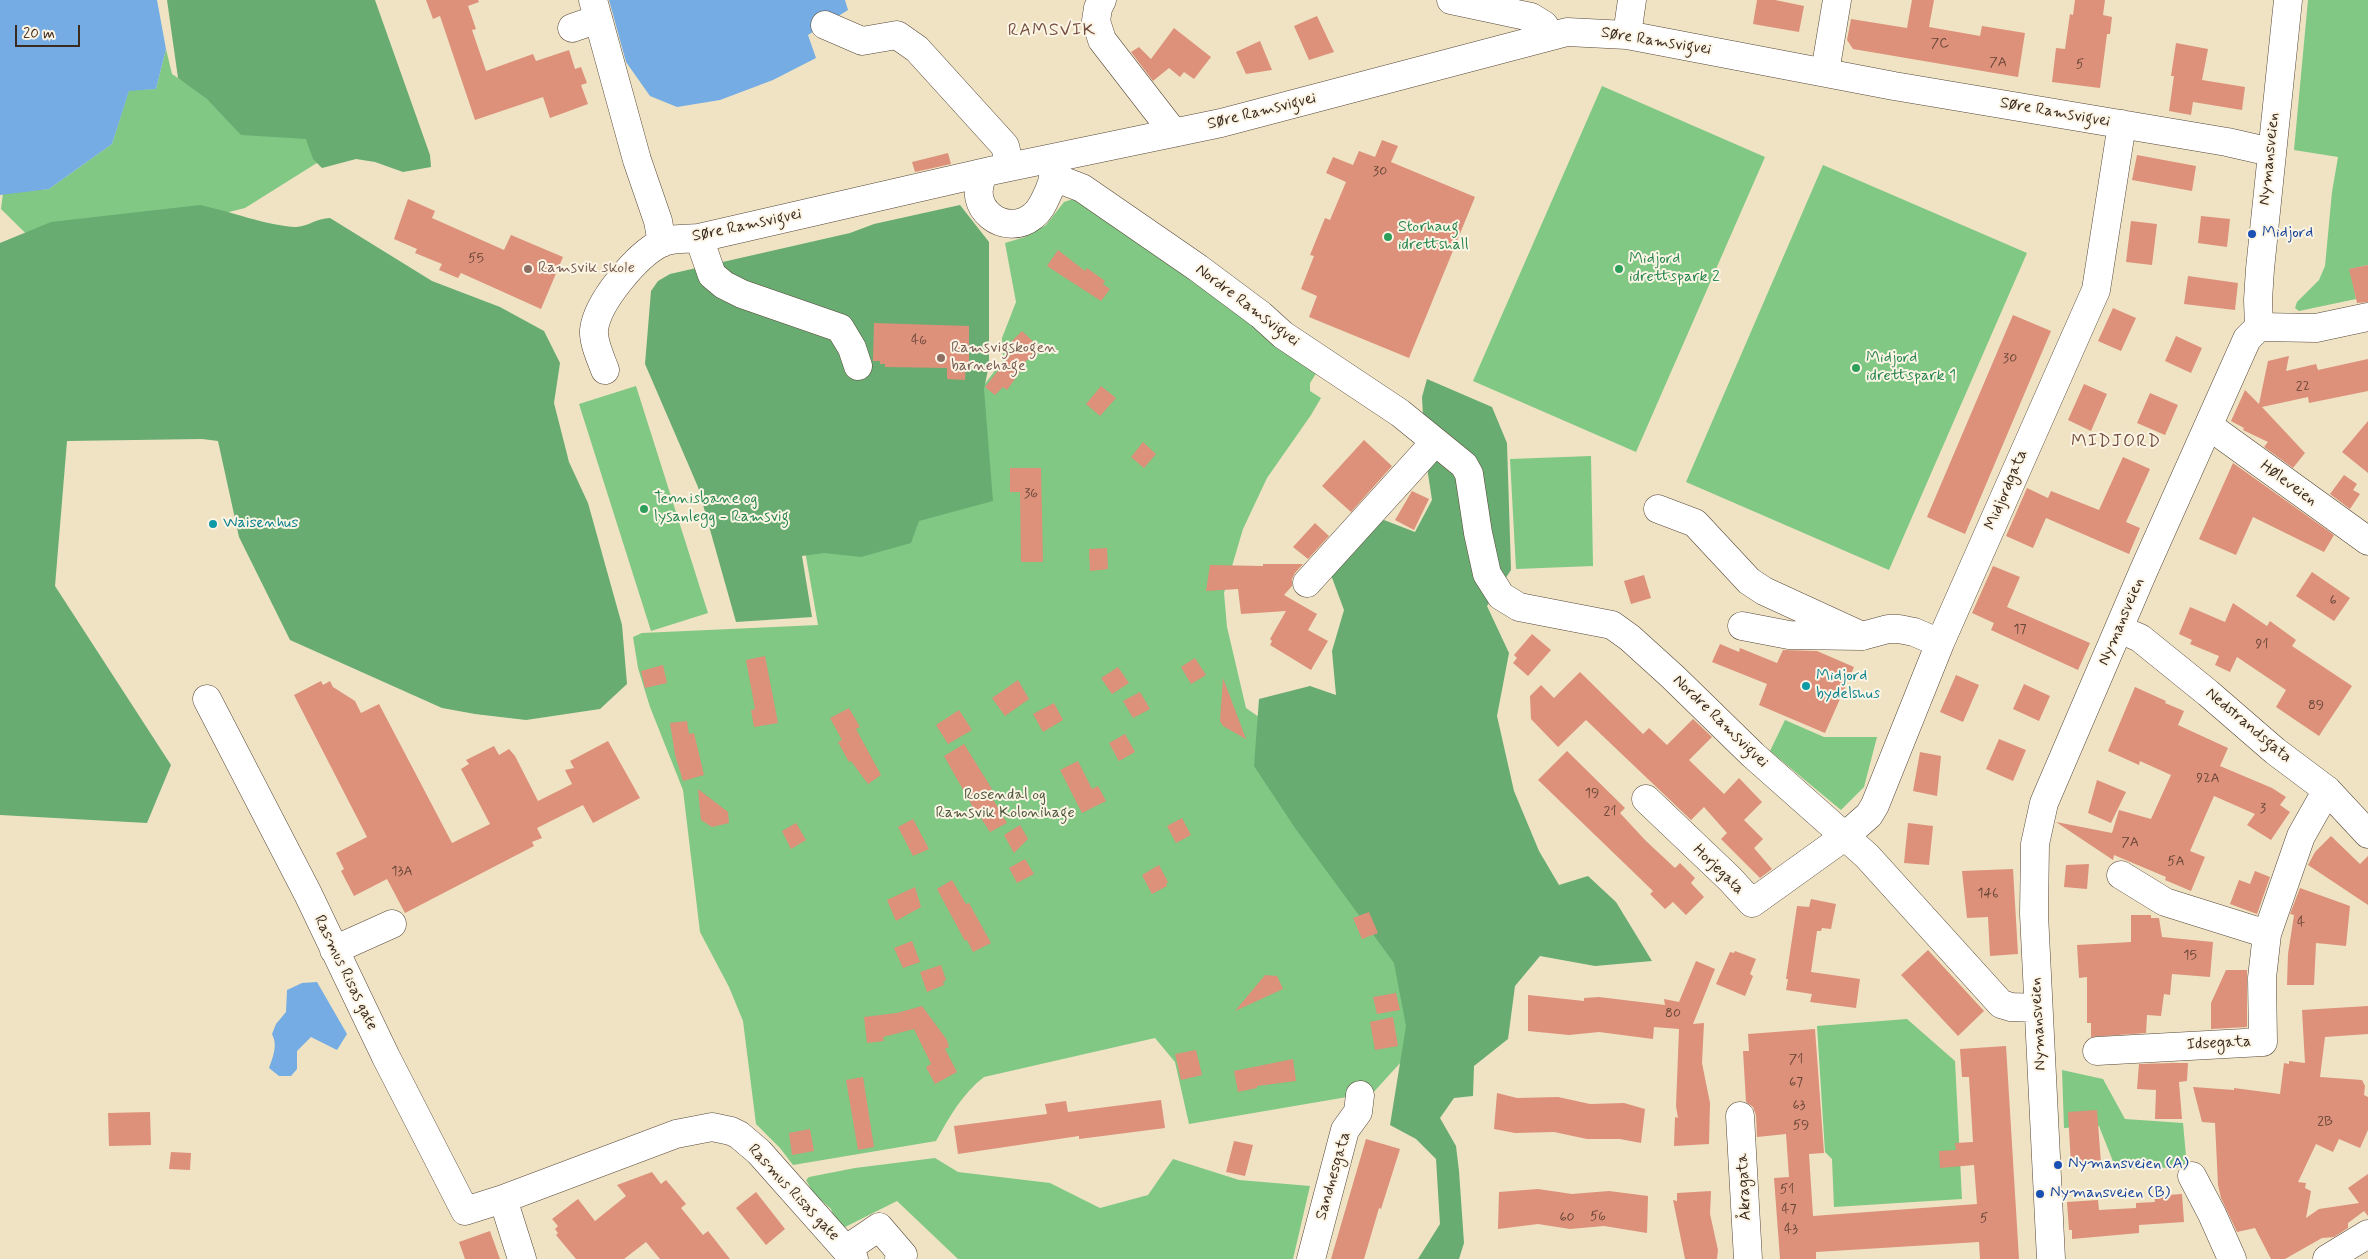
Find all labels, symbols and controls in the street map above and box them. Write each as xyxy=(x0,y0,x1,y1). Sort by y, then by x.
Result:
scale bar xyxy=(18,15,82,47)
district label: RAMSVIK xyxy=(1006,20,1098,42)
text: 20 m xyxy=(23,24,55,44)
street label: Søre Ramsvigvei xyxy=(1600,24,1712,60)
house number: 7C xyxy=(1931,36,1949,52)
house number: 7A xyxy=(1989,55,2007,71)
house number: 5 xyxy=(2076,57,2084,73)
street label: Søre Ramsvigvei xyxy=(1206,89,1318,135)
street label: Søre Ramsvigvei xyxy=(1999,94,2111,132)
street label: Nymansveien xyxy=(2256,112,2284,206)
house number: 30 xyxy=(1373,164,1387,180)
street label: Søre Ramsvigvei xyxy=(691,205,803,247)
place label: Storhaug idrettshall xyxy=(1398,218,1469,256)
place label: Midjord xyxy=(2262,224,2313,244)
marker: Midjord xyxy=(2246,228,2258,240)
marker: Storhaug idrettshall xyxy=(1382,231,1394,243)
place label: Midjord idrettspark 2 xyxy=(1629,250,1720,288)
house number: 55 xyxy=(468,251,484,267)
place label: Ramsvik skole xyxy=(538,259,635,279)
street label: Nordre Ramsvigvei xyxy=(1191,261,1303,351)
marker: Ramsvik skole xyxy=(522,263,534,275)
marker: Midjord idrettspark 2 xyxy=(1613,263,1625,275)
house number: 46 xyxy=(911,333,927,349)
place label: Ramsvigskogen barnehage xyxy=(951,339,1057,377)
place label: Midjord idrettspark 1 xyxy=(1866,349,1956,387)
house number: 30 xyxy=(2003,351,2017,367)
marker: Ramsvigskogen barnehage xyxy=(935,352,947,364)
marker: Midjord idrettspark 1 xyxy=(1850,362,1862,374)
house number: 22 xyxy=(2296,379,2310,395)
district label: MIDJORD xyxy=(2071,431,2161,453)
street label: Midjordgata xyxy=(1981,447,2033,533)
street label: Høleveien xyxy=(2256,457,2320,511)
house number: 36 xyxy=(1024,486,1038,502)
place label: Tennisbane og lysanlegg - Ramsvig xyxy=(654,490,789,528)
marker: Tennisbane og lysanlegg - Ramsvig xyxy=(638,503,650,515)
place label: Waisenhus xyxy=(223,514,298,534)
marker: Waisenhus xyxy=(207,518,219,530)
street label: Nymansveien xyxy=(2095,575,2149,669)
house number: 6 xyxy=(2329,593,2337,609)
house number: 17 xyxy=(2013,622,2027,638)
house number: 91 xyxy=(2256,637,2268,653)
place label: Midjord bydelshus xyxy=(1816,667,1880,705)
street label: Nordre Ramsvigvei xyxy=(1668,672,1772,772)
marker: Midjord bydelshus xyxy=(1800,680,1812,692)
street label: Nedstrandsgata xyxy=(2201,684,2295,768)
house number: 89 xyxy=(2308,698,2324,714)
house number: 92A xyxy=(2196,771,2220,787)
park label: Rosendal og Ramsvik Kolonihage xyxy=(935,786,1075,824)
house number: 19 xyxy=(1585,786,1599,802)
house number: 3 xyxy=(2260,801,2266,817)
house number: 21 xyxy=(1604,804,1616,820)
house number: 7A xyxy=(2121,835,2139,851)
street label: Horjegata xyxy=(1688,841,1748,899)
house number: 5A xyxy=(2167,854,2185,870)
house number: 13A xyxy=(391,864,413,880)
house number: 146 xyxy=(1977,886,1999,902)
street label: Rasmus Risas gate xyxy=(309,912,381,1034)
house number: 4 xyxy=(2297,915,2305,931)
house number: 15 xyxy=(2183,948,2197,964)
street label: Nymansveien xyxy=(2027,977,2051,1071)
house number: 80 xyxy=(1665,1006,1681,1022)
street label: Idsegata xyxy=(2186,1033,2252,1055)
house number: 71 xyxy=(1789,1052,1803,1068)
house number: 67 xyxy=(1789,1075,1803,1091)
house number: 63 xyxy=(1792,1098,1806,1114)
house number: 2B xyxy=(2317,1114,2333,1130)
house number: 59 xyxy=(1793,1118,1809,1134)
street label: Sandnesgata xyxy=(1312,1129,1356,1223)
street label: Rasmus Risas gate xyxy=(743,1141,843,1245)
street label: Åkragata xyxy=(1734,1153,1756,1221)
place label: Nymansveien (A) xyxy=(2068,1155,2189,1175)
marker: Nymansveien (A) xyxy=(2052,1159,2064,1171)
house number: 51 xyxy=(1780,1182,1794,1198)
place label: Nymansveien (B) xyxy=(2050,1184,2170,1204)
marker: Nymansveien (B) xyxy=(2034,1188,2046,1200)
house number: 47 xyxy=(1781,1202,1797,1218)
house number: 56 xyxy=(1590,1209,1606,1225)
house number: 60 xyxy=(1559,1210,1575,1226)
house number: 5 xyxy=(1980,1211,1988,1227)
house number: 43 xyxy=(1784,1222,1798,1238)

